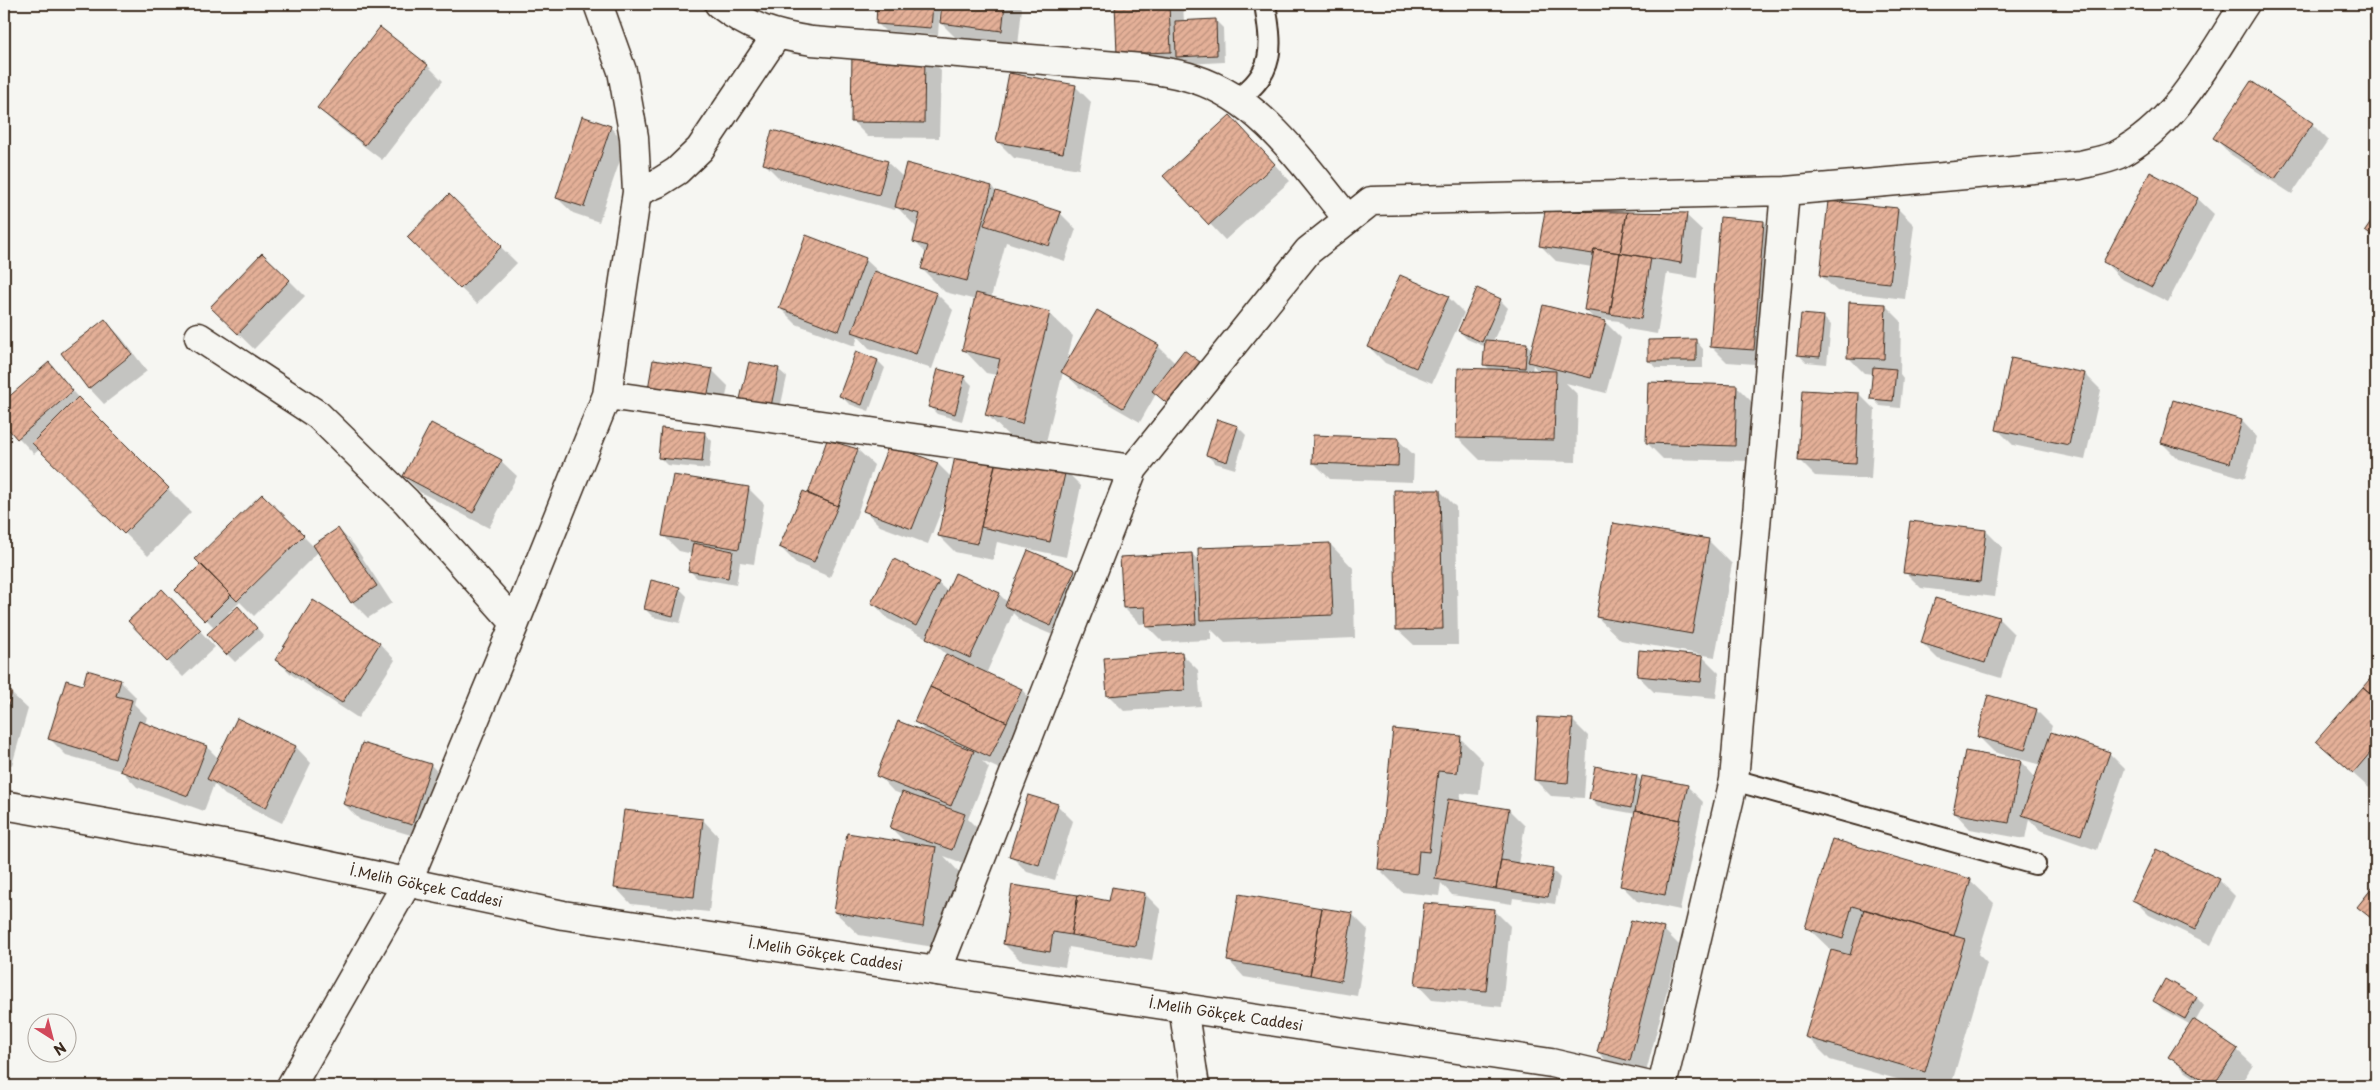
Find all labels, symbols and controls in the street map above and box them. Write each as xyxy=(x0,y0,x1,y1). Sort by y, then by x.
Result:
street label: İ.Melih Gökçek Caddesi xyxy=(348,859,505,912)
street label: İ.Melih Gökçek Caddesi xyxy=(747,932,904,976)
street label: İ.Melih Gökçek Caddesi xyxy=(1147,992,1305,1036)
north arrow xyxy=(28,1012,78,1062)
text: N xyxy=(49,1037,71,1061)

